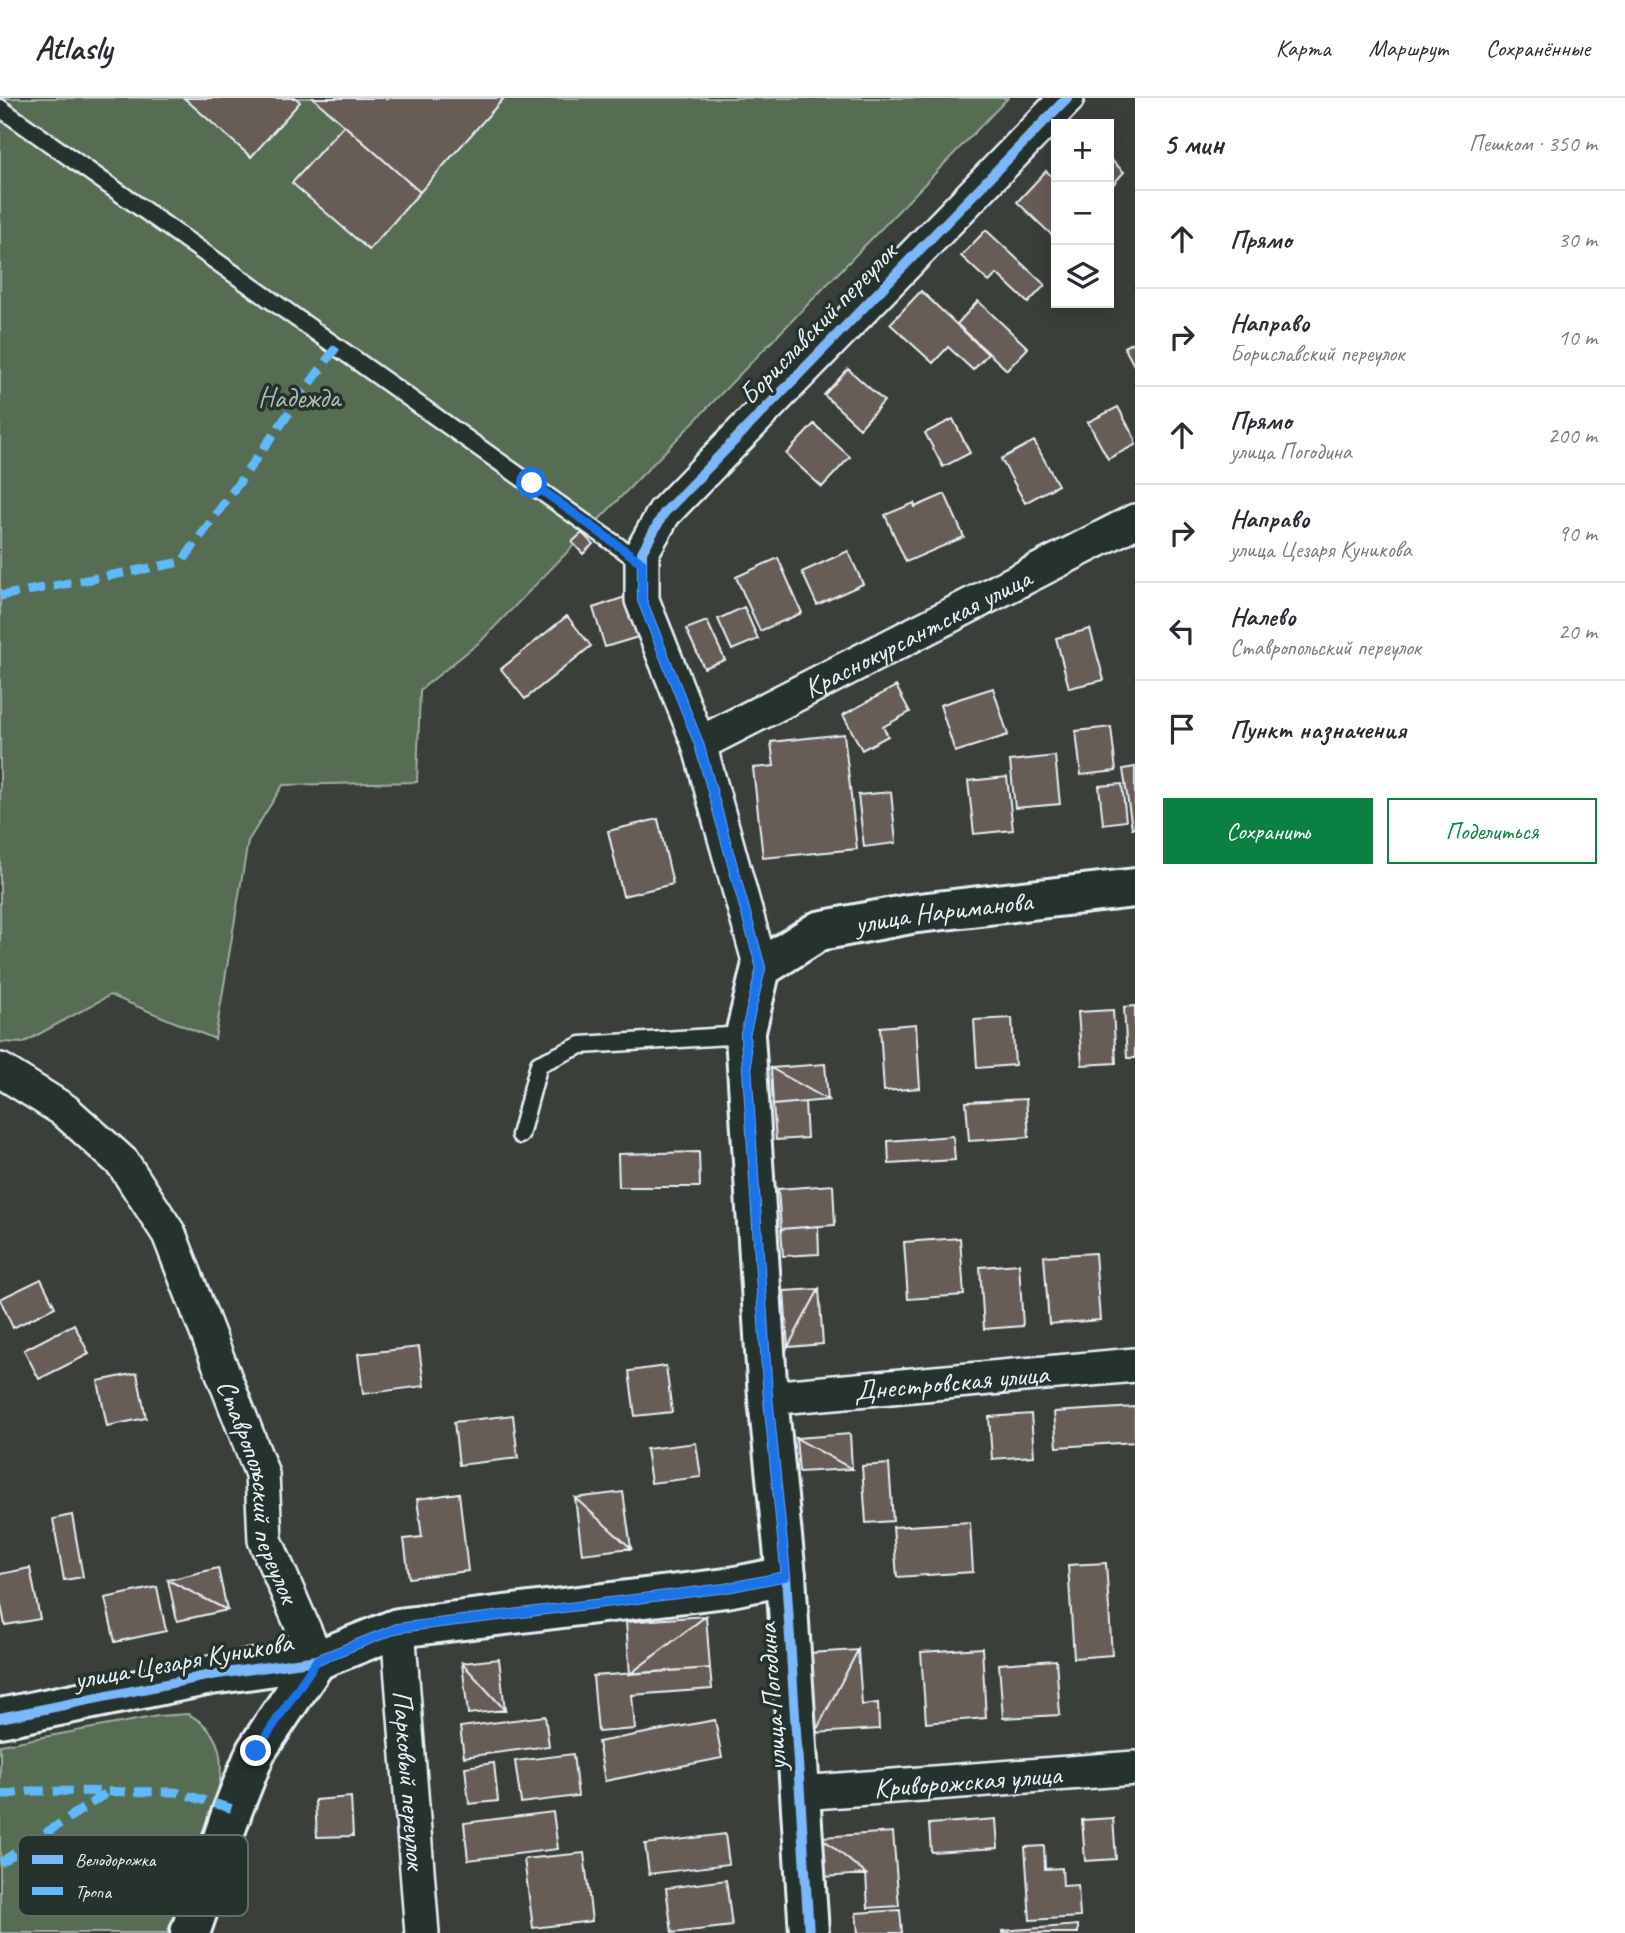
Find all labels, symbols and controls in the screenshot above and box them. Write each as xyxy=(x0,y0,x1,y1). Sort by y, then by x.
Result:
text: Atlasly xyxy=(35,27,112,69)
text: Карта xyxy=(1276,33,1331,63)
text: Маршрут xyxy=(1369,33,1448,63)
text: Сохранённые xyxy=(1486,33,1590,63)
map controls xyxy=(1051,119,1114,308)
button: + xyxy=(1051,119,1114,182)
text: 5 мин xyxy=(1163,125,1224,163)
text: Пешком · 350 m xyxy=(1469,129,1597,158)
button: − xyxy=(1051,182,1114,245)
icon: ahead xyxy=(1163,220,1201,258)
text: Прямо xyxy=(1230,223,1292,256)
text: 30 m xyxy=(1558,225,1597,254)
street label: Бориславский переулок xyxy=(731,233,905,412)
button: layers xyxy=(1051,245,1114,308)
text: Направо xyxy=(1230,306,1309,339)
icon: right xyxy=(1163,318,1201,356)
text: 10 m xyxy=(1558,323,1597,352)
text: Бориславский переулок xyxy=(1230,339,1404,368)
park label: Надежда xyxy=(258,380,342,415)
text: Прямо xyxy=(1230,404,1292,437)
icon: ahead xyxy=(1163,416,1201,454)
text: 200 m xyxy=(1548,421,1597,450)
text: улица Погодина xyxy=(1230,437,1351,466)
route start xyxy=(516,467,547,498)
text: Направо xyxy=(1230,502,1309,535)
icon: right xyxy=(1163,514,1201,552)
text: 90 m xyxy=(1558,519,1597,548)
text: улица Цезаря Куникова xyxy=(1230,535,1412,564)
street label: Краснокурсантская улица xyxy=(798,559,1039,706)
text: Налево xyxy=(1230,600,1296,633)
icon: left xyxy=(1163,612,1201,650)
text: 20 m xyxy=(1558,617,1597,646)
text: Ставропольский переулок xyxy=(1230,633,1421,662)
icon: arrive xyxy=(1163,710,1201,748)
text: Пункт назначения xyxy=(1230,713,1406,746)
button: Сохранить xyxy=(1163,798,1373,864)
button: Поделиться xyxy=(1387,798,1597,864)
street label: улица Нариманова xyxy=(850,883,1036,942)
street label: Днестровская улица xyxy=(852,1356,1052,1408)
street label: Ставропольский переулок xyxy=(209,1375,308,1611)
street label: улица Погодина xyxy=(749,1620,794,1774)
street label: улица Цезаря Куникова xyxy=(69,1624,297,1697)
street label: Парковый переулок xyxy=(385,1689,434,1873)
route end xyxy=(240,1735,271,1766)
street label: Криворожская улица xyxy=(873,1756,1064,1805)
legend xyxy=(18,1835,248,1916)
text: Велодорожка xyxy=(75,1848,157,1872)
text: Тропа xyxy=(75,1880,112,1904)

